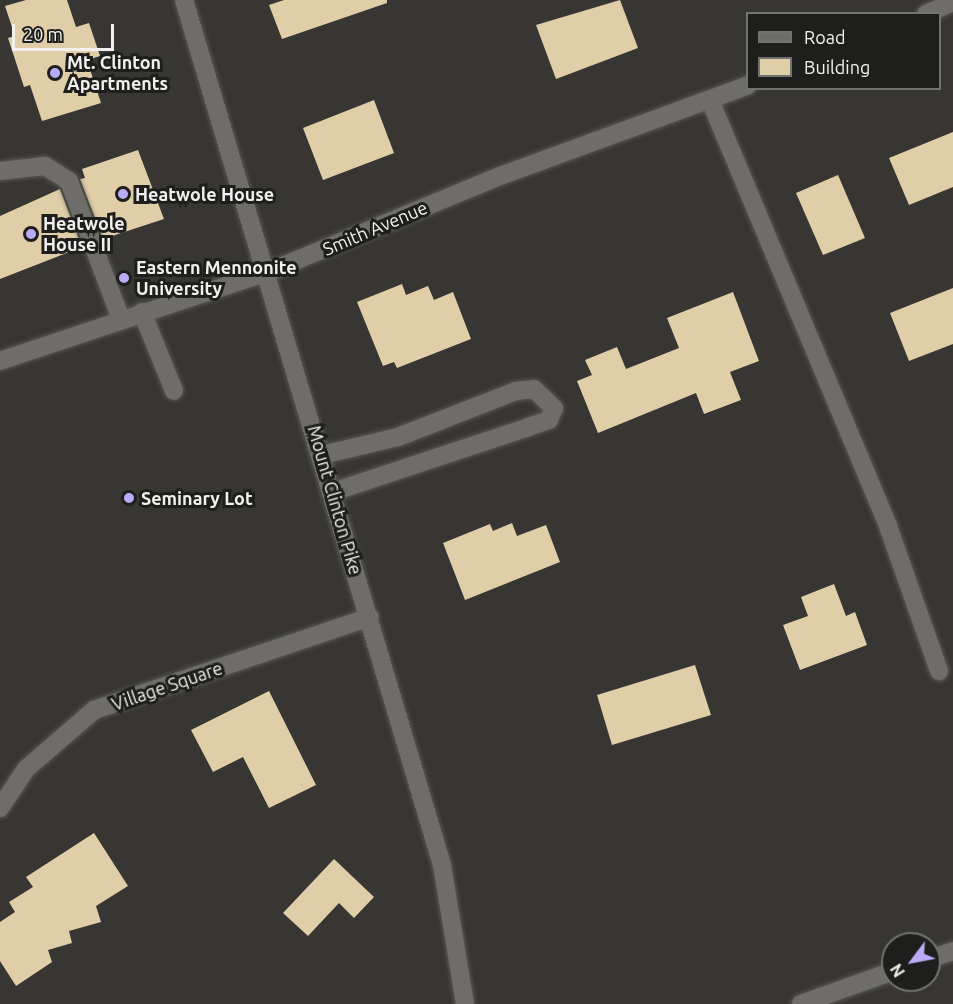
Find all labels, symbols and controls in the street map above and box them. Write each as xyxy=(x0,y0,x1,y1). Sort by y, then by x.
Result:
scale bar xyxy=(15,12,117,50)
legend xyxy=(746,12,941,90)
text: 20 m xyxy=(23,24,63,44)
text: Road xyxy=(804,27,846,47)
place label: Mt. Clinton Apartments xyxy=(67,52,168,94)
text: Building xyxy=(804,57,870,77)
marker: Mt. Clinton Apartments xyxy=(48,66,62,80)
place label: Heatwole House xyxy=(135,183,274,205)
marker: Heatwole House xyxy=(116,187,130,201)
street label: Smith Avenue xyxy=(319,196,431,260)
place label: Heatwole House II xyxy=(43,213,125,256)
marker: Heatwole House II xyxy=(24,227,38,241)
place label: Eastern Mennonite University xyxy=(136,257,297,300)
marker: Eastern Mennonite University xyxy=(117,271,131,285)
street label: Mount Clinton Pike xyxy=(303,423,367,577)
place label: Seminary Lot xyxy=(141,487,253,509)
marker: Seminary Lot xyxy=(122,491,136,505)
street label: Village Square xyxy=(109,657,225,715)
north arrow xyxy=(881,932,941,992)
text: N xyxy=(887,961,908,980)

